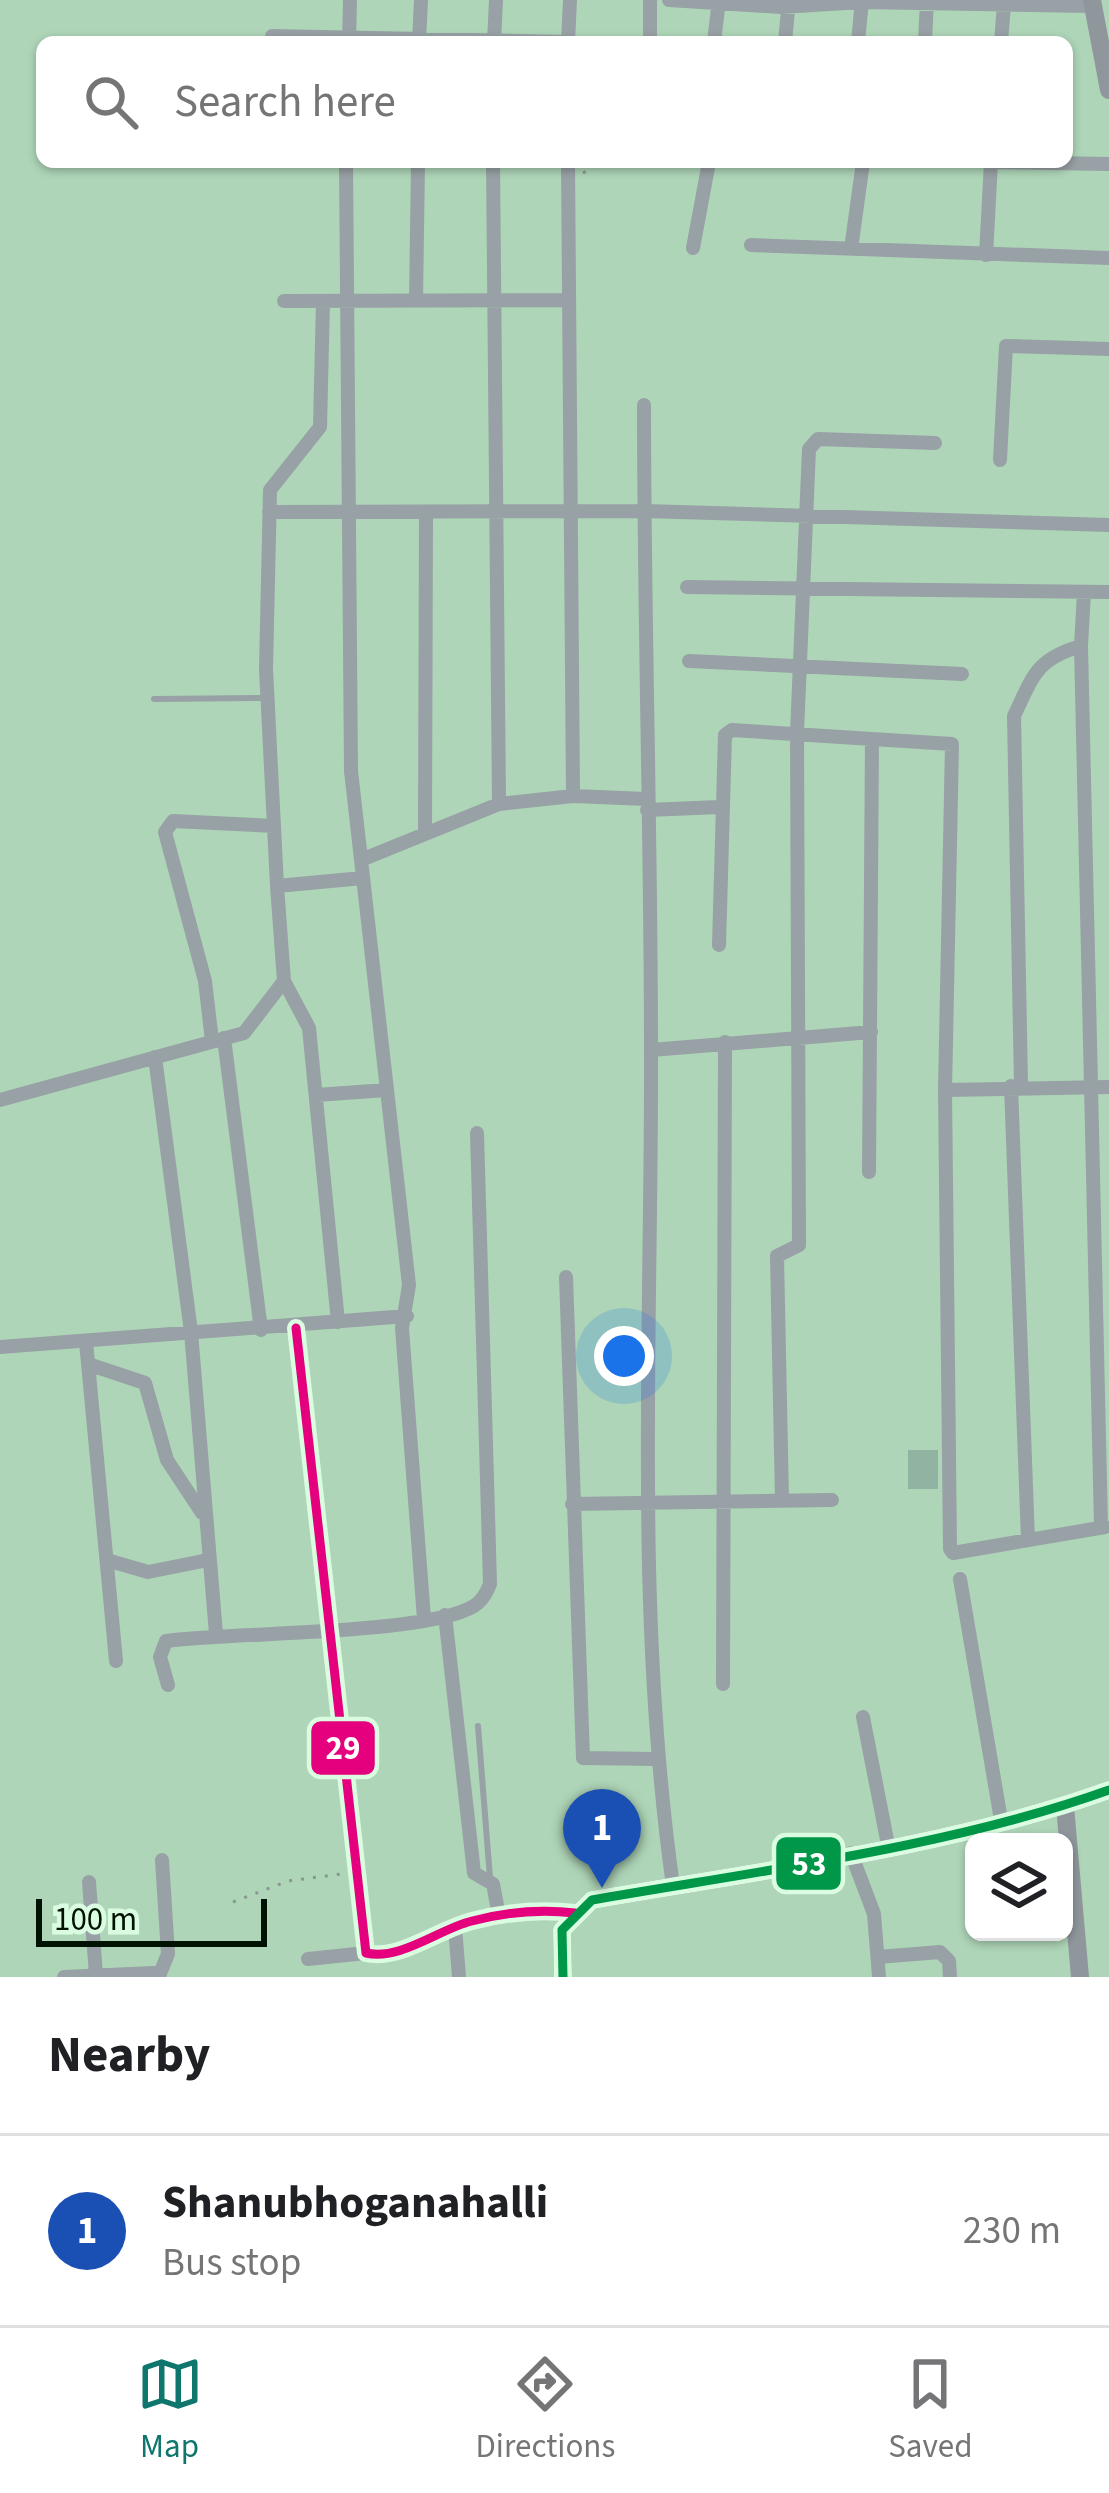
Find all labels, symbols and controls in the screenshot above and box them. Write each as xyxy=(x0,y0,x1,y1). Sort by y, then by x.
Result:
search box xyxy=(36,36,1073,168)
icon: search xyxy=(78,69,144,135)
text: Search here xyxy=(174,70,396,134)
your location xyxy=(594,1326,654,1386)
line badge: 29 xyxy=(309,1719,377,1777)
text: 29 xyxy=(326,1725,360,1772)
pin: 1 xyxy=(563,1789,641,1888)
map controls xyxy=(965,1833,1073,1941)
button: layers xyxy=(965,1833,1073,1941)
line badge: 53 xyxy=(774,1835,843,1892)
text: 53 xyxy=(792,1841,826,1888)
scale bar xyxy=(36,1893,267,1946)
text: 100 m xyxy=(54,1896,137,1943)
text: Nearby xyxy=(48,2019,210,2091)
text: Shanubhoganahalli xyxy=(162,2171,548,2235)
text: 1 xyxy=(77,2203,97,2259)
text: 230 m xyxy=(963,2203,1061,2259)
text: Bus stop xyxy=(162,2235,301,2291)
tab: Map xyxy=(137,2351,203,2470)
tab: Directions xyxy=(476,2351,615,2470)
tab: Saved xyxy=(888,2351,972,2470)

